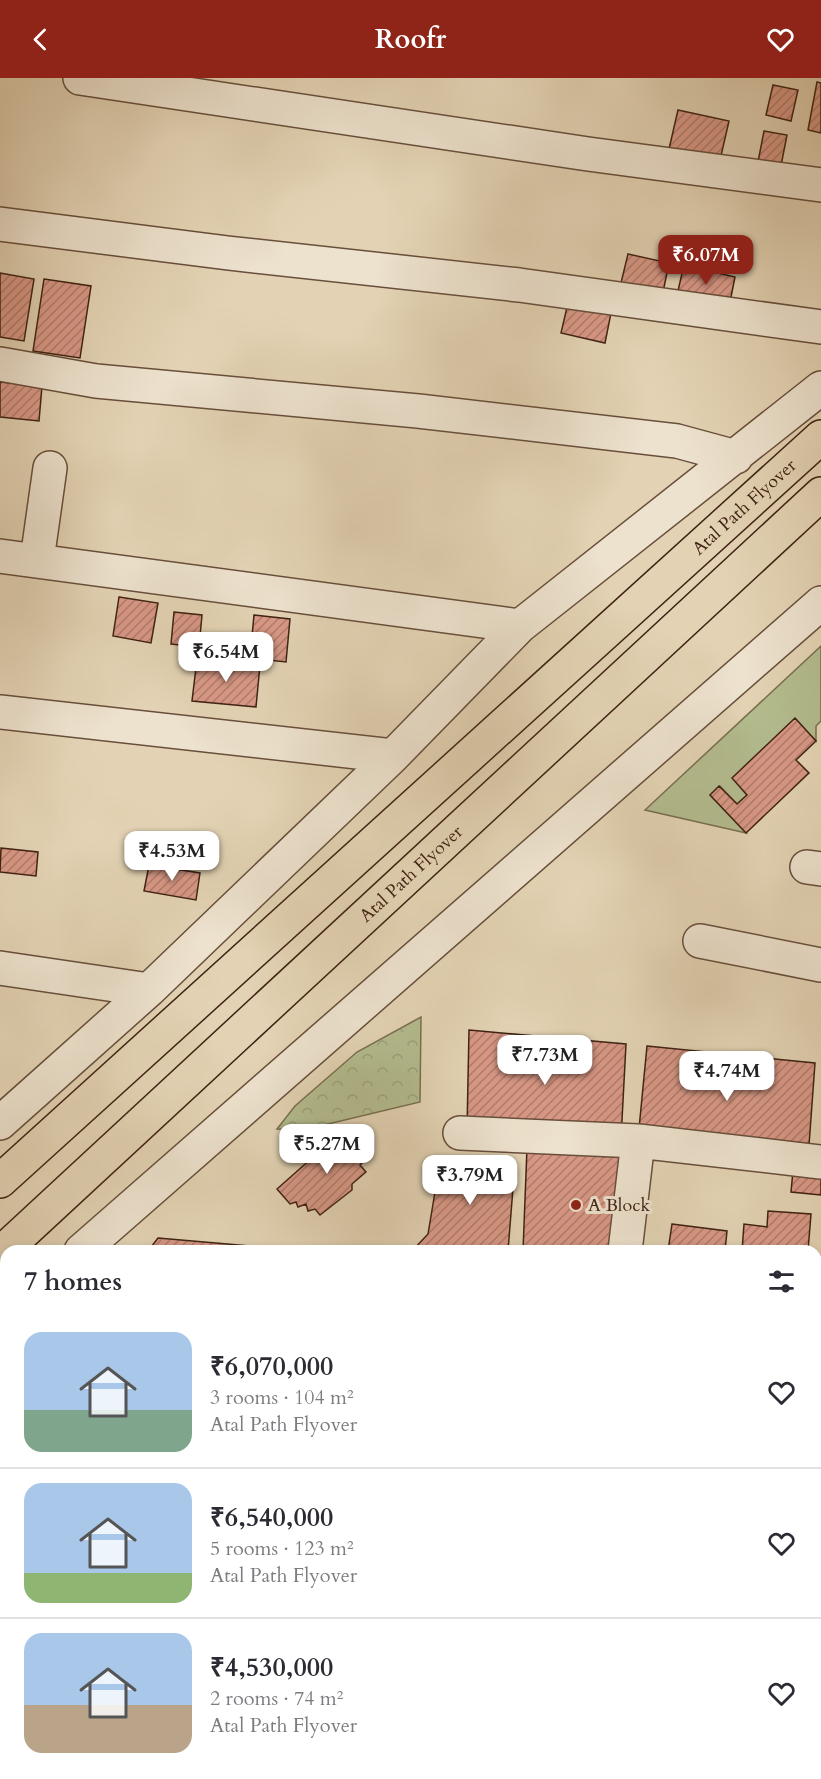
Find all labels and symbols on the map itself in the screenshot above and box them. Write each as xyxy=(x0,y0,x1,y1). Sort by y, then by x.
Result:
pin: ₹6.07M xyxy=(657,235,755,286)
street label: Atal Path Flyover xyxy=(686,453,802,561)
pin: ₹6.54M xyxy=(177,632,275,683)
street label: Atal Path Flyover xyxy=(354,819,468,928)
pin: ₹4.53M xyxy=(123,831,221,882)
pin: ₹7.73M xyxy=(496,1035,594,1086)
pin: ₹4.74M xyxy=(678,1051,776,1102)
pin: ₹5.27M xyxy=(278,1124,376,1175)
pin: ₹3.79M xyxy=(421,1155,519,1206)
place label: A Block xyxy=(588,1193,650,1218)
marker: A Block xyxy=(569,1198,583,1212)

